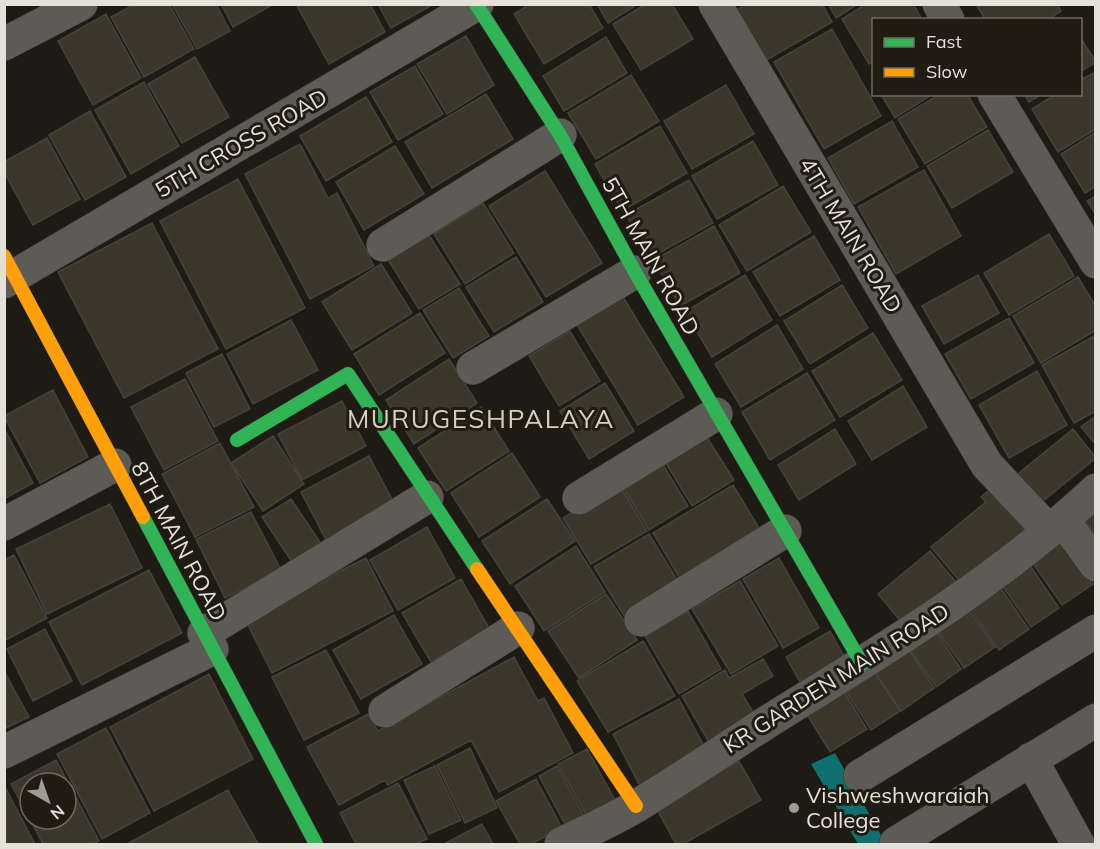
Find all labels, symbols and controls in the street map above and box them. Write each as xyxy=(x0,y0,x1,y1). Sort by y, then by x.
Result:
legend xyxy=(872,18,1082,96)
text: Fast xyxy=(926,30,962,53)
text: Slow xyxy=(926,60,968,83)
street label: 5TH CROSS ROAD xyxy=(150,82,332,204)
street label: 4TH MAIN ROAD xyxy=(794,152,908,318)
street label: 5TH MAIN ROAD xyxy=(596,172,706,340)
district label: MURUGESHPALAYA xyxy=(347,402,615,435)
street label: 8TH MAIN ROAD xyxy=(125,457,233,625)
street label: KR GARDEN MAIN ROAD xyxy=(718,597,954,759)
north arrow xyxy=(18,771,78,831)
place label: Vishweshwaraiah College xyxy=(806,781,989,834)
text: N xyxy=(47,801,69,824)
marker: Vishweshwaraiah College xyxy=(787,801,801,815)

